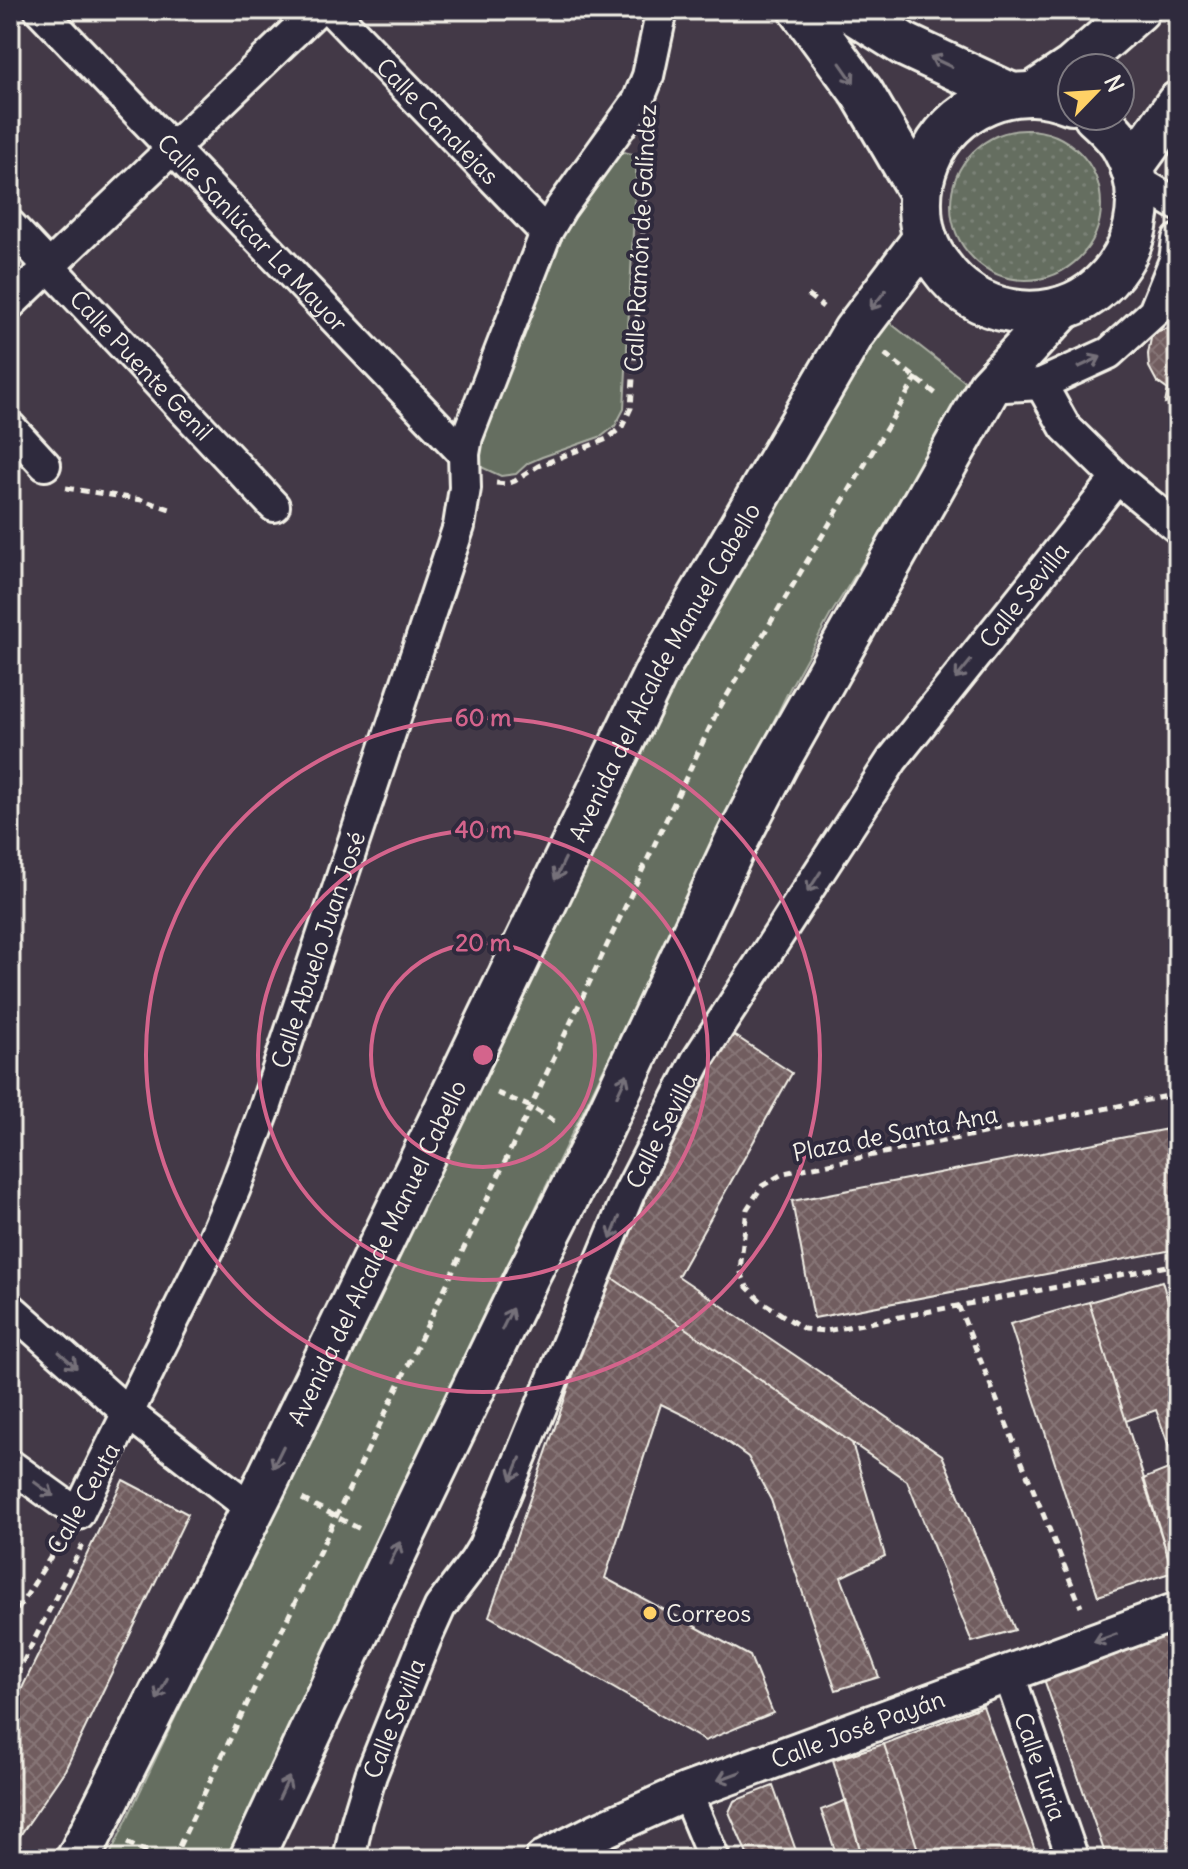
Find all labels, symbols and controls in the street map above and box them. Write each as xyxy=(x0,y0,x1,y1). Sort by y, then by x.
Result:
street label: Calle Canalejas xyxy=(370,51,506,190)
north arrow xyxy=(1056,52,1136,132)
one-way arrow xyxy=(929,54,953,69)
one-way arrow xyxy=(839,61,855,83)
text: N xyxy=(1098,71,1130,96)
street label: Calle Ramón de Galíndez xyxy=(618,103,662,373)
street label: Calle Sanlúcar La Mayor xyxy=(151,127,354,338)
street label: Calle Puente Genil xyxy=(64,284,219,446)
one-way arrow xyxy=(869,289,886,311)
one-way arrow xyxy=(1077,354,1101,369)
street label: Avenida del Alcalde Manuel Cabello xyxy=(562,497,766,846)
street label: Calle Sevilla xyxy=(973,536,1075,654)
one-way arrow xyxy=(955,659,972,680)
text: 60 m xyxy=(455,702,511,732)
text: 40 m xyxy=(455,814,511,844)
street label: Calle Abuelo Juan José xyxy=(264,827,371,1072)
one-way arrow xyxy=(552,856,567,880)
one-way arrow xyxy=(805,870,821,893)
text: 20 m xyxy=(455,927,511,957)
centre of rings xyxy=(469,1041,497,1069)
street label: Calle Sevilla xyxy=(619,1067,703,1193)
one-way arrow xyxy=(615,1074,630,1098)
street label: Avenida del Alcalde Manuel Cabello xyxy=(281,1075,473,1430)
street label: Plaza de Santa Ana xyxy=(790,1098,1000,1168)
one-way arrow xyxy=(607,1215,621,1240)
one-way arrow xyxy=(500,1307,516,1331)
one-way arrow xyxy=(58,1350,78,1368)
street label: Calle Ceuta xyxy=(40,1437,126,1559)
one-way arrow xyxy=(270,1444,285,1468)
one-way arrow xyxy=(507,1456,522,1481)
one-way arrow xyxy=(32,1481,54,1498)
one-way arrow xyxy=(388,1542,403,1566)
place label: Correos xyxy=(666,1598,751,1628)
marker: Correos xyxy=(641,1604,659,1622)
one-way arrow xyxy=(1093,1632,1118,1646)
street label: Calle Sevilla xyxy=(356,1654,431,1783)
one-way arrow xyxy=(154,1677,169,1701)
street label: Calle José Payán xyxy=(767,1683,949,1774)
street label: Calle Turia xyxy=(1008,1708,1073,1825)
one-way arrow xyxy=(718,1770,742,1784)
one-way arrow xyxy=(277,1777,292,1801)

